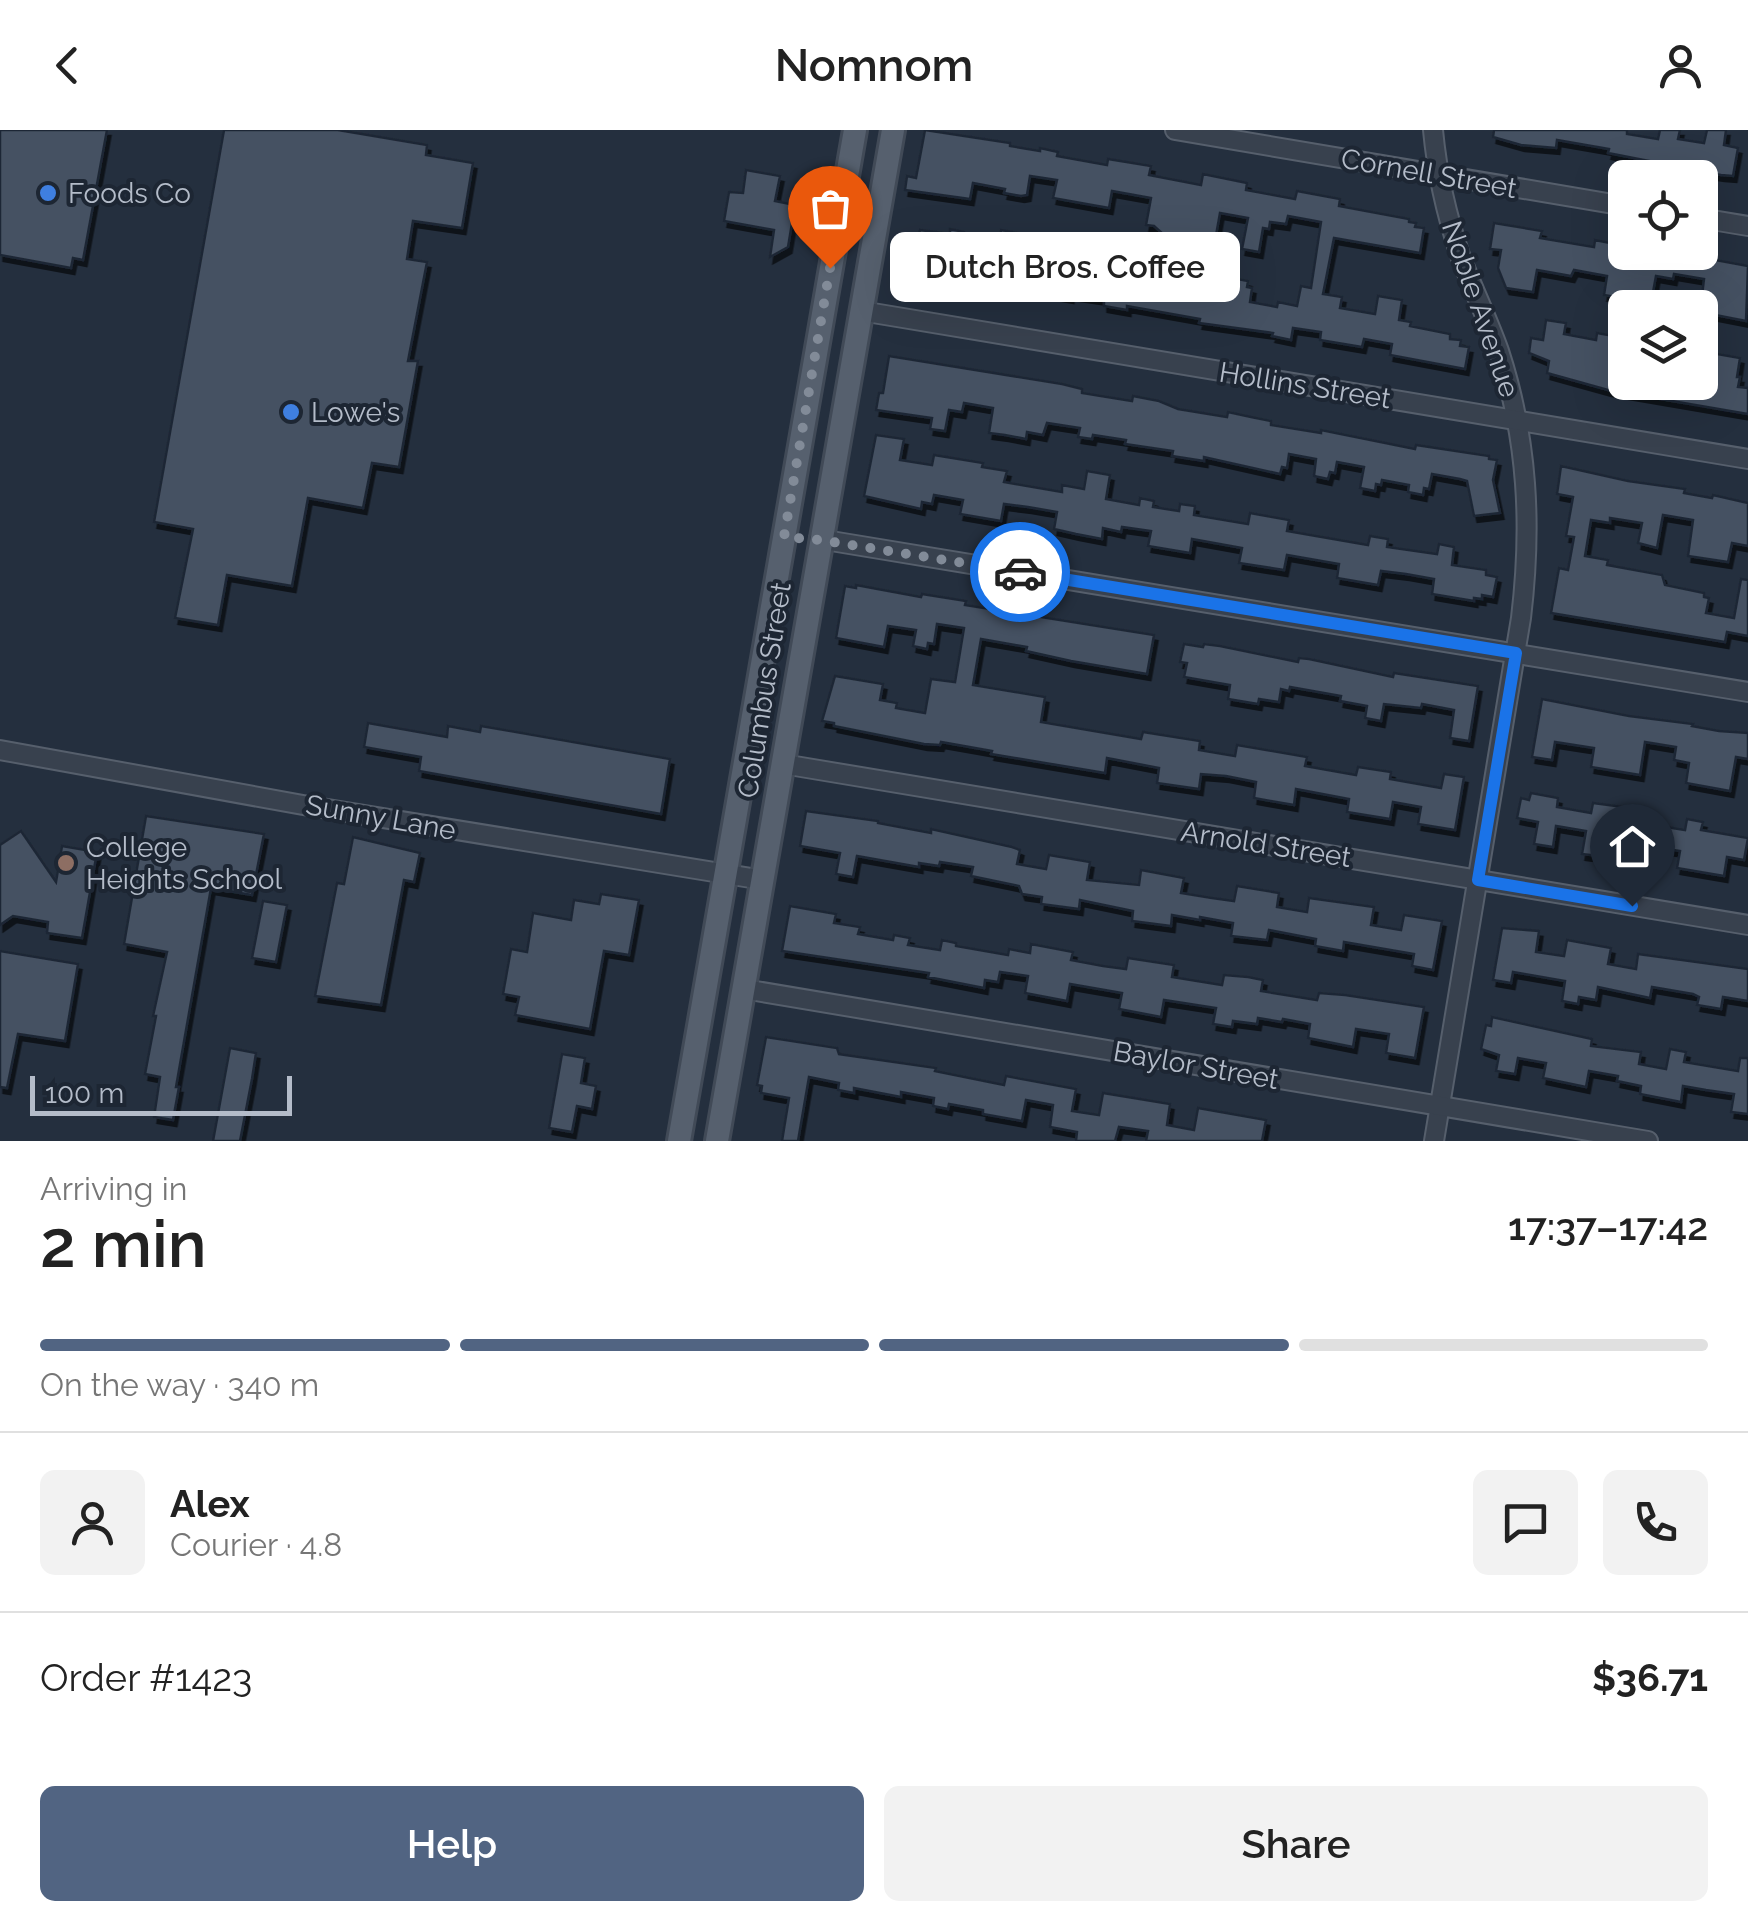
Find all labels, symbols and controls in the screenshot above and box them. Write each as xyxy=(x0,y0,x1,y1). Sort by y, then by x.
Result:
icon: back xyxy=(40,38,95,93)
icon: person xyxy=(1653,38,1708,93)
text: Nomnom xyxy=(775,39,973,92)
street label: Cornell Street xyxy=(1339,142,1520,205)
map controls xyxy=(1608,160,1718,400)
button: locate xyxy=(1608,160,1718,270)
pin xyxy=(788,166,873,269)
place label: Foods Co xyxy=(68,177,191,210)
icon: bag xyxy=(803,181,858,236)
marker: Foods Co xyxy=(37,182,59,204)
street label: Noble Avenue xyxy=(1435,217,1526,401)
callout: Dutch Bros. Coffee xyxy=(890,233,1240,303)
text: Dutch Bros. Coffee xyxy=(925,248,1205,285)
button: layers xyxy=(1608,290,1718,400)
street label: Hollins Street xyxy=(1217,356,1394,415)
place label: Lowe's xyxy=(311,396,400,429)
marker: Lowe's xyxy=(280,401,302,423)
courier xyxy=(970,522,1070,622)
icon: car xyxy=(993,545,1048,600)
street label: Columbus Street xyxy=(731,579,798,800)
street label: Sunny Lane xyxy=(303,788,459,847)
pin xyxy=(1590,804,1675,907)
street label: Arnold Street xyxy=(1179,815,1354,874)
icon: home xyxy=(1605,819,1660,874)
place label: College Heights School xyxy=(86,831,283,896)
marker: College Heights School xyxy=(55,852,77,874)
street label: Baylor Street xyxy=(1111,1035,1282,1096)
scale bar xyxy=(30,1071,292,1116)
text: 100 m xyxy=(45,1077,124,1110)
text: Arriving in xyxy=(40,1170,187,1207)
text: 17:37–17:42 xyxy=(1508,1204,1708,1249)
text: 2 min xyxy=(40,1206,207,1282)
text: On the way · 340 m xyxy=(40,1366,319,1403)
button: person xyxy=(40,1470,145,1575)
button: chat xyxy=(1473,1470,1578,1575)
button: phone xyxy=(1603,1470,1708,1575)
text: Alex xyxy=(170,1481,250,1526)
text: Courier · 4.8 xyxy=(170,1526,342,1563)
text: Order #1423 xyxy=(40,1655,252,1700)
text: $36.71 xyxy=(1592,1655,1708,1700)
button: Help xyxy=(40,1786,864,1901)
button: Share xyxy=(884,1786,1708,1901)

